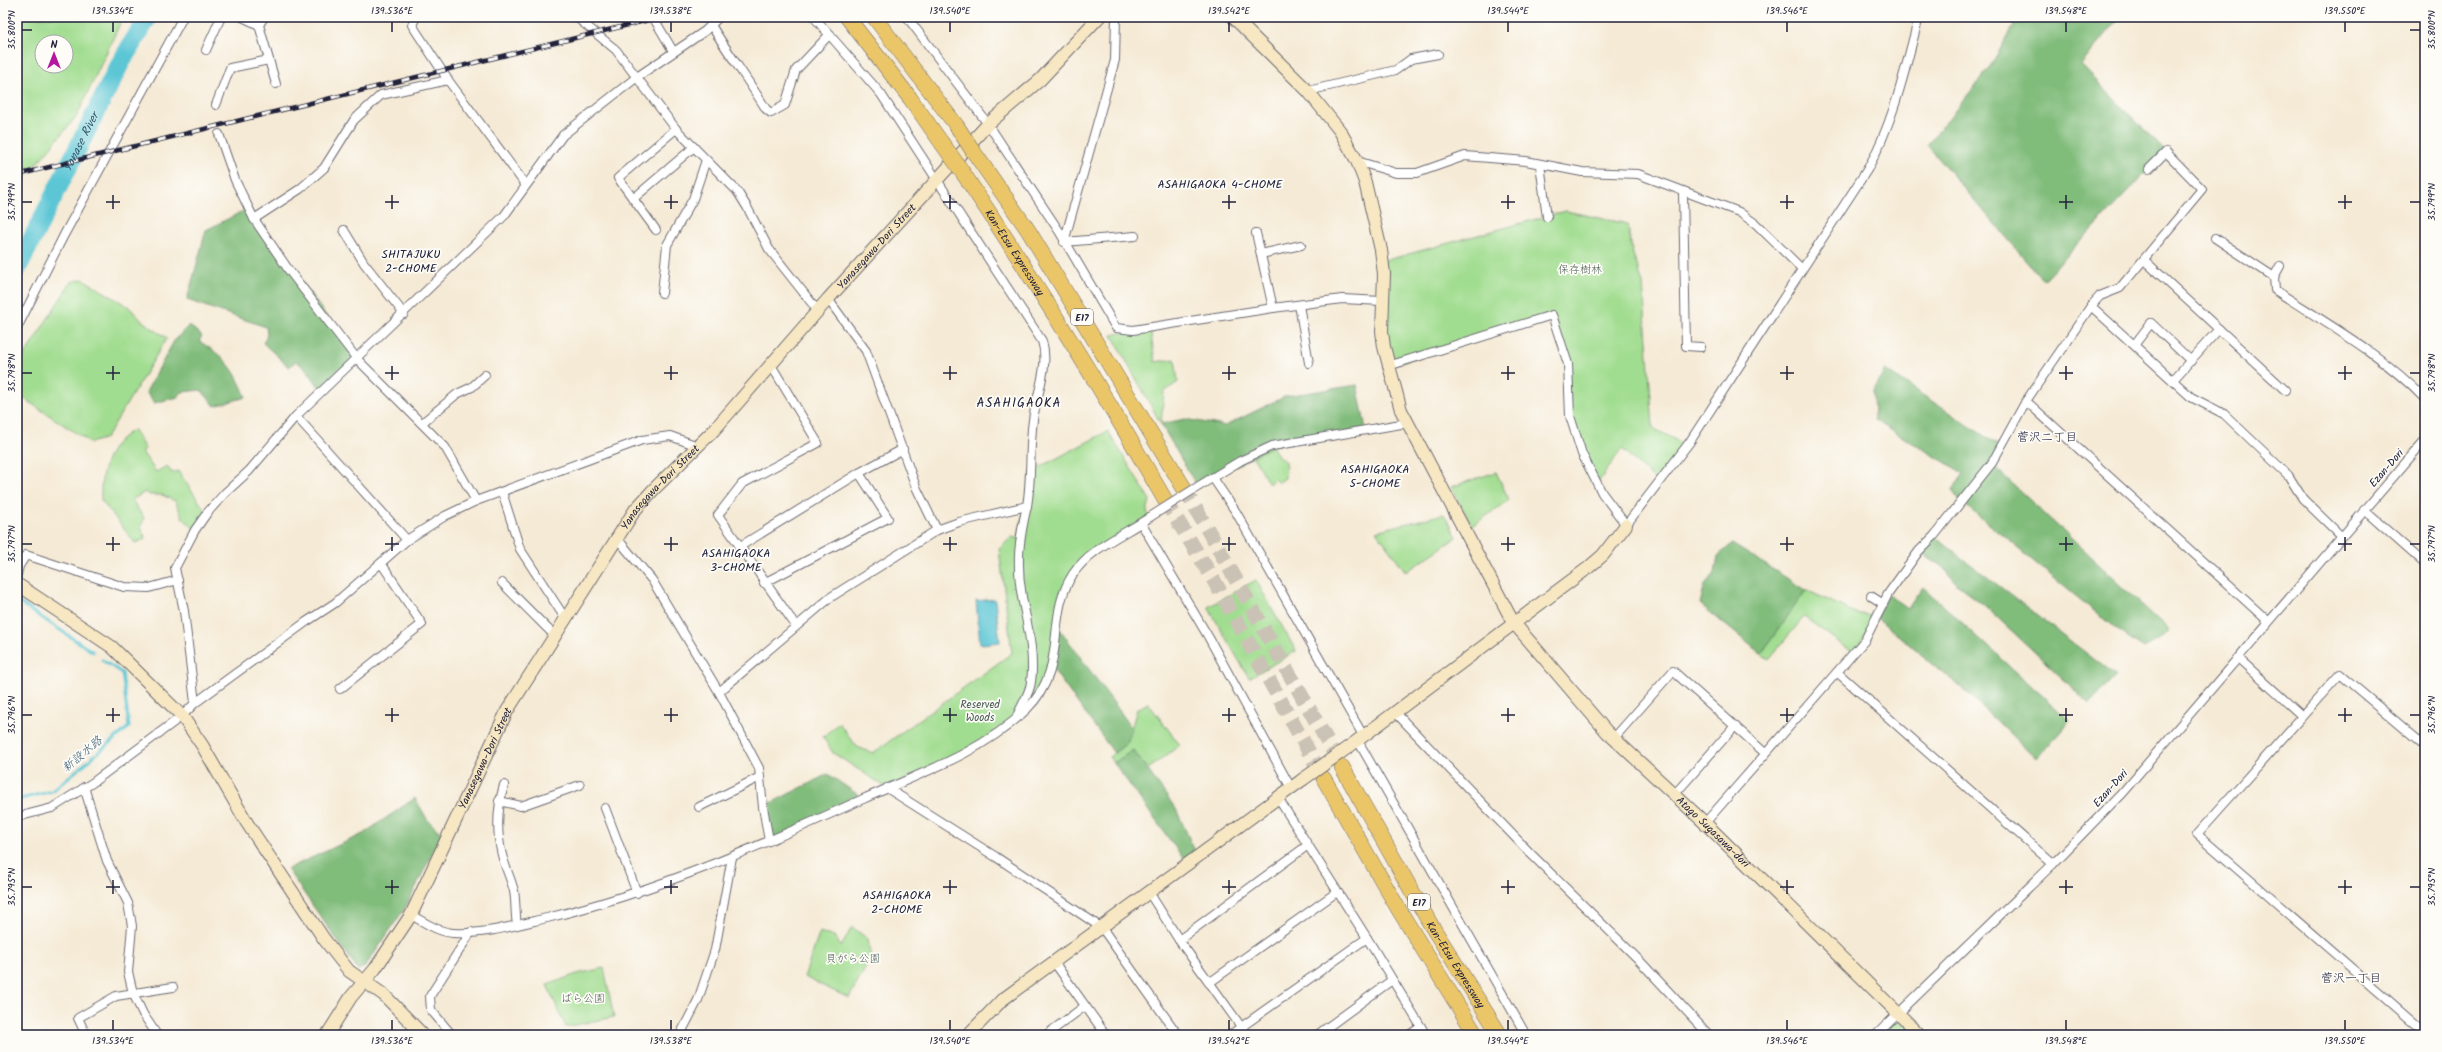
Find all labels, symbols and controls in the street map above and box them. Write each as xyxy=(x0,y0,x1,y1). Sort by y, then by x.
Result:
text: 139.534°E xyxy=(92,3,135,19)
text: 139.536°E xyxy=(371,3,414,19)
text: 139.538°E xyxy=(650,3,693,19)
text: 139.540°E xyxy=(929,3,972,19)
text: 139.542°E xyxy=(1208,3,1251,19)
text: 139.544°E xyxy=(1487,3,1530,19)
text: 139.546°E xyxy=(1766,3,1809,19)
text: 139.548°E xyxy=(2045,3,2088,19)
text: 139.550°E xyxy=(2324,3,2367,19)
text: 35.800°N xyxy=(4,10,20,50)
text: 35.800°N xyxy=(2424,10,2440,50)
north arrow xyxy=(34,34,74,74)
text: N xyxy=(51,36,58,54)
water label: Yanase River xyxy=(58,107,105,175)
district label: ASAHIGAOKA 4-CHOME xyxy=(1157,175,1284,194)
text: 35.799°N xyxy=(4,183,20,221)
text: 35.799°N xyxy=(2424,183,2440,221)
street label: Yanasegawa-Dori Street xyxy=(833,199,921,294)
street label: Kan-Etsu Expressway xyxy=(979,206,1049,300)
district label: SHITAJUKU 2-CHOME xyxy=(382,245,440,278)
park label: 保存樹林 xyxy=(1558,261,1602,279)
road number: E17 xyxy=(1071,309,1093,325)
text: 35.798°N xyxy=(4,353,20,393)
text: 35.798°N xyxy=(2424,353,2440,393)
district label: ASAHIGAOKA xyxy=(977,393,1061,414)
district label: 菅沢二丁目 xyxy=(2017,428,2077,447)
street label: Yanasegawa-Dori Street xyxy=(616,440,705,534)
street label: Ezan-Dori xyxy=(2365,445,2409,492)
district label: ASAHIGAOKA 5-CHOME xyxy=(1340,460,1410,493)
text: 35.797°N xyxy=(4,525,20,563)
text: 35.797°N xyxy=(2424,525,2440,563)
district label: ASAHIGAOKA 3-CHOME xyxy=(701,544,771,577)
text: 35.796°N xyxy=(4,695,20,734)
text: 35.796°N xyxy=(2424,695,2440,734)
park label: Reserved Woods xyxy=(960,696,1000,727)
street label: Yanasegawa-Dori Street xyxy=(454,703,518,813)
water label: 新設水路 xyxy=(58,731,108,777)
street label: Ezan-Dori xyxy=(2089,765,2133,812)
street label: Atago Sugasawa-dori xyxy=(1671,792,1754,873)
text: 35.795°N xyxy=(4,868,20,906)
text: 35.795°N xyxy=(2424,868,2440,906)
district label: ASAHIGAOKA 2-CHOME xyxy=(862,886,932,919)
road number: E17 xyxy=(1408,894,1430,910)
street label: Kan-Etsu Expressway xyxy=(1421,918,1490,1013)
park label: 貝がら公園 xyxy=(826,950,881,968)
district label: 菅沢一丁目 xyxy=(2321,969,2381,988)
park label: ばら公園 xyxy=(561,990,605,1008)
text: 139.534°E xyxy=(92,1033,135,1049)
text: 139.536°E xyxy=(371,1033,414,1049)
text: 139.538°E xyxy=(650,1033,693,1049)
text: 139.540°E xyxy=(929,1033,972,1049)
text: 139.542°E xyxy=(1208,1033,1251,1049)
text: 139.544°E xyxy=(1487,1033,1530,1049)
text: 139.546°E xyxy=(1766,1033,1809,1049)
text: 139.548°E xyxy=(2045,1033,2088,1049)
text: 139.550°E xyxy=(2324,1033,2367,1049)

